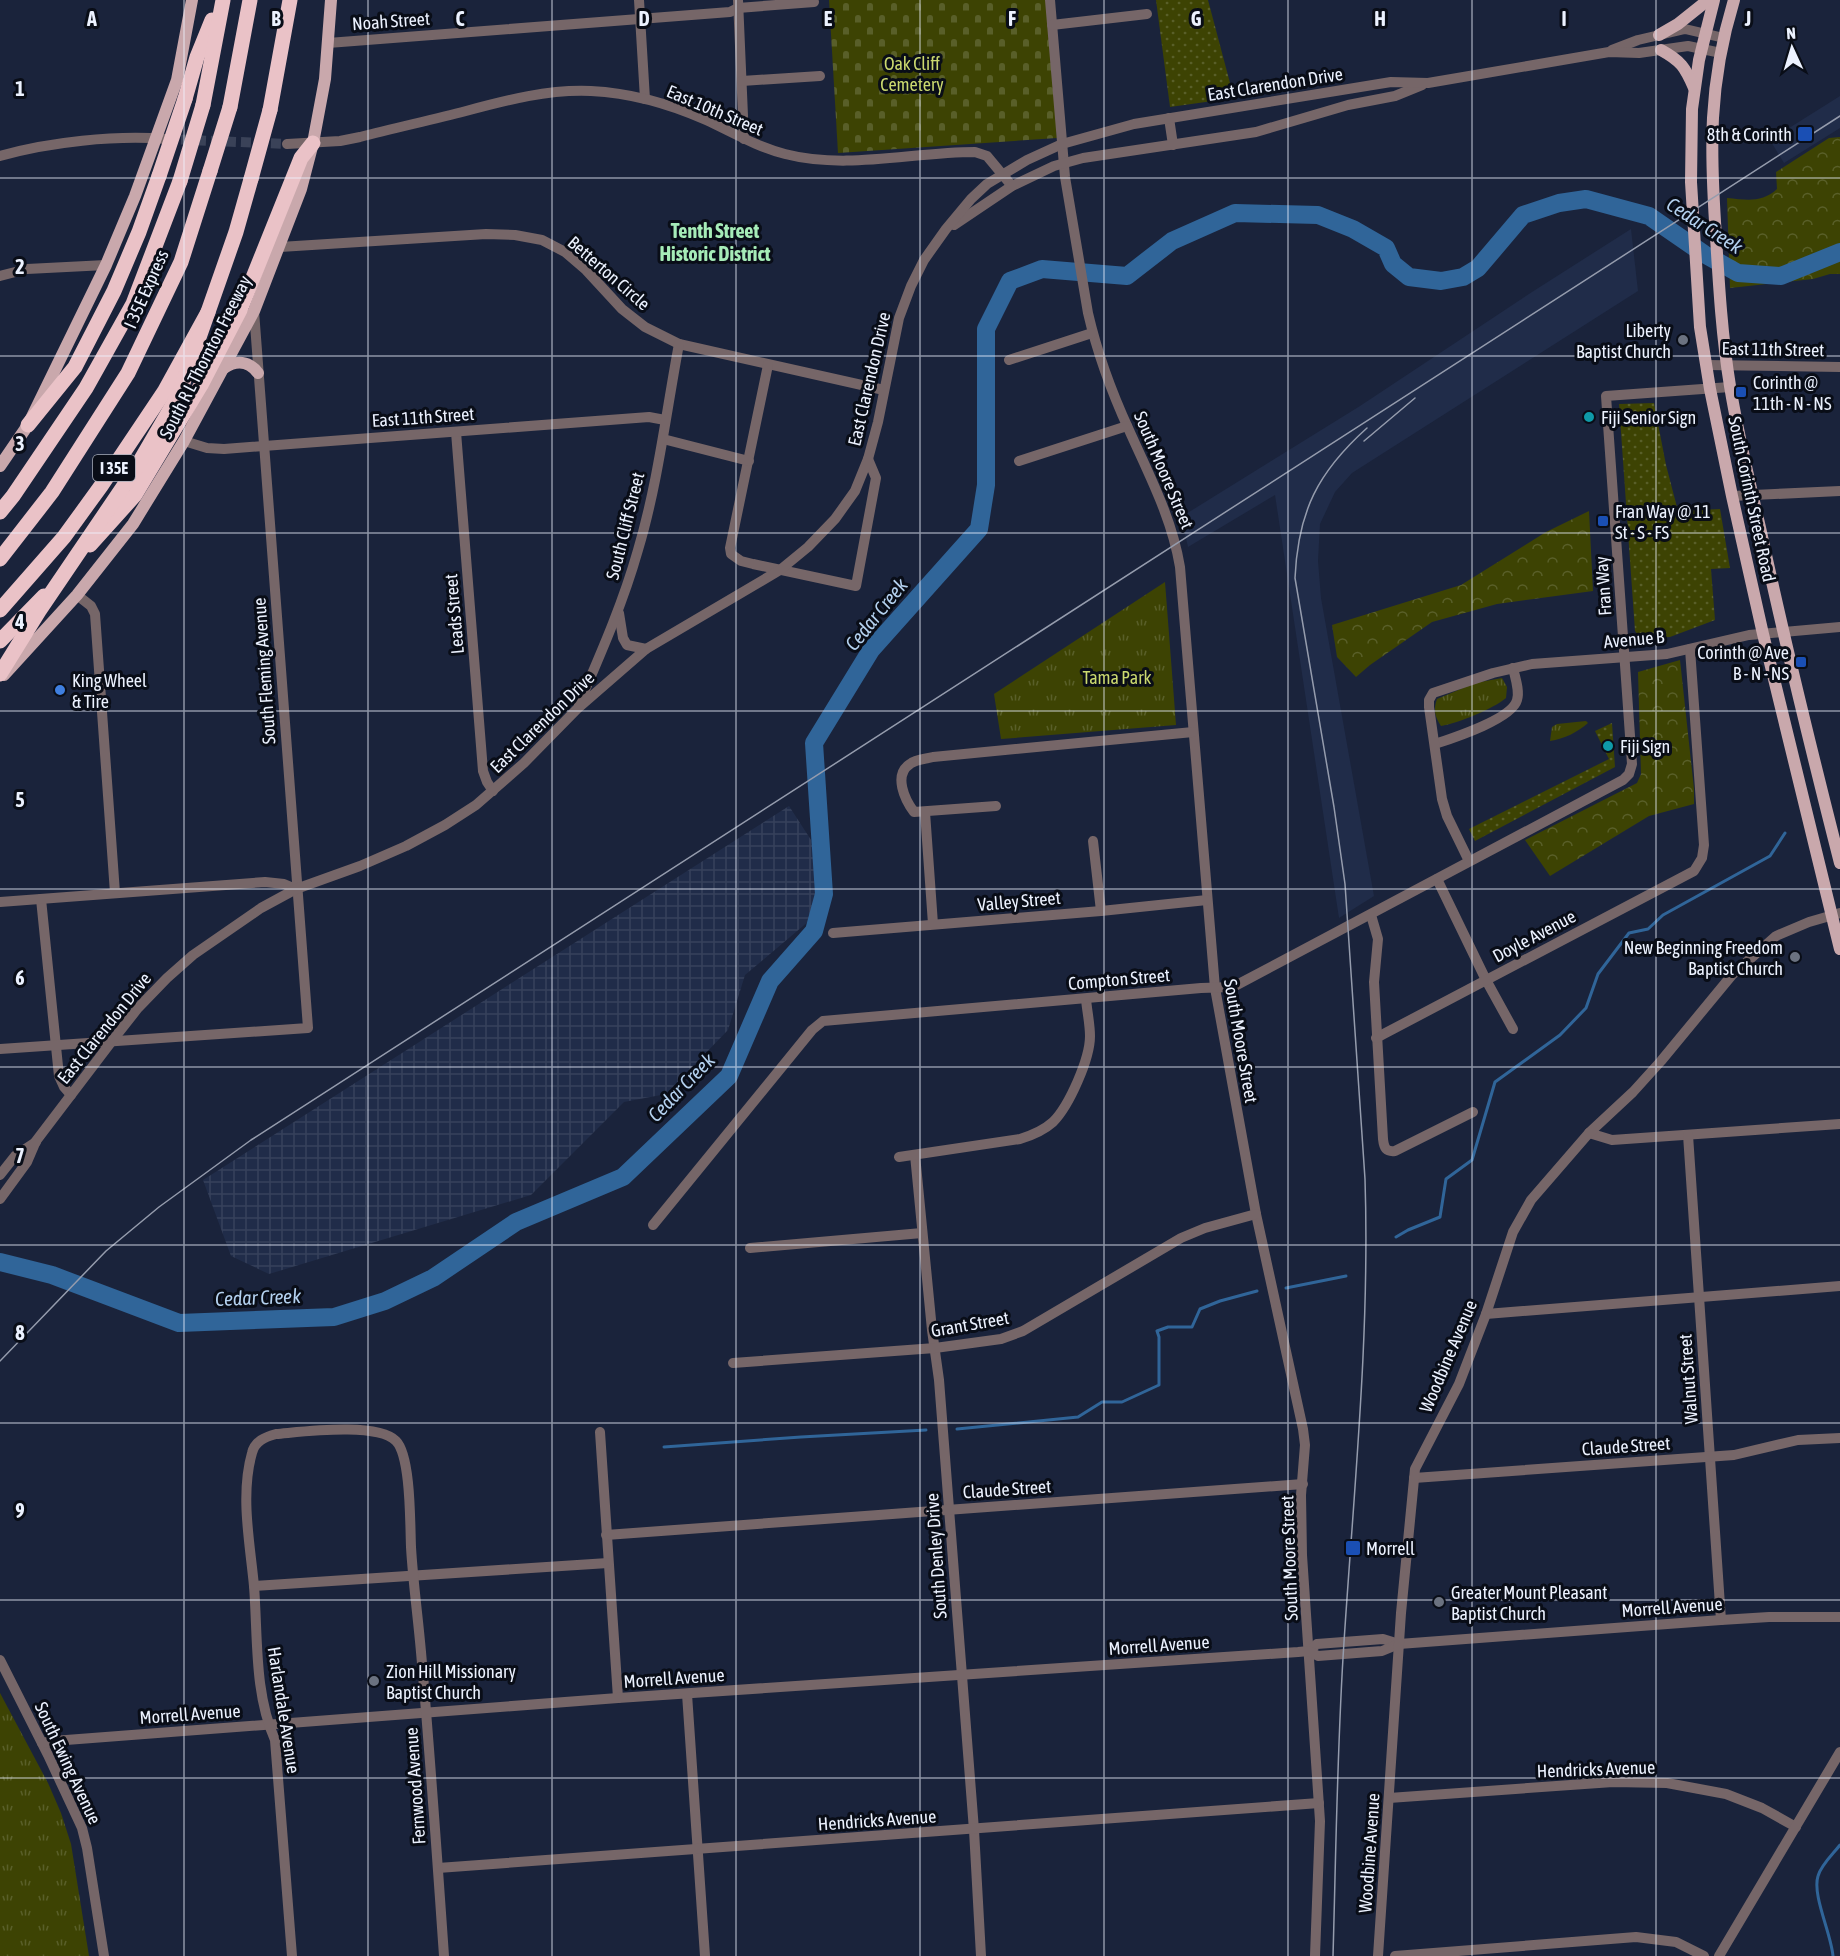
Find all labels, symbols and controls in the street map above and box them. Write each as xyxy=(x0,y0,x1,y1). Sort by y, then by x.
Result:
text: A xyxy=(86,7,97,30)
text: B xyxy=(271,7,281,30)
text: C xyxy=(456,7,465,30)
text: D xyxy=(638,7,650,30)
text: E xyxy=(824,7,833,30)
text: F xyxy=(1008,7,1016,30)
text: G xyxy=(1191,7,1202,30)
text: H xyxy=(1374,7,1386,30)
text: I xyxy=(1561,7,1567,30)
text: J xyxy=(1744,7,1751,30)
street label: Noah Street xyxy=(351,8,431,34)
north arrow xyxy=(1762,18,1822,78)
text: N xyxy=(1786,24,1796,42)
park label: Oak Cliff Cemetery xyxy=(880,53,944,95)
street label: East Clarendon Drive xyxy=(1206,63,1344,105)
text: 1 xyxy=(15,77,25,100)
street label: East 10th Street xyxy=(664,80,766,140)
place label: 8th & Corinth xyxy=(1707,124,1792,145)
marker: 8th & Corinth xyxy=(1796,125,1814,143)
water label: Cedar Creek xyxy=(1663,192,1747,258)
district label: Tenth Street Historic District xyxy=(659,219,771,265)
street label: Betterton Circle xyxy=(564,232,654,314)
street label: I 35E Express xyxy=(119,246,173,332)
text: 2 xyxy=(15,255,25,278)
street label: South R L Thornton Freeway xyxy=(155,272,255,442)
street label: East Clarendon Drive xyxy=(843,310,895,448)
place label: Liberty Baptist Church xyxy=(1576,320,1671,362)
marker: Liberty Baptist Church xyxy=(1676,333,1690,347)
street label: East 11th Street xyxy=(1721,338,1825,360)
place label: Corinth @ 11th - N - NS xyxy=(1753,372,1832,414)
marker: Corinth @ 11th - N - NS xyxy=(1734,385,1748,399)
street label: East 11th Street xyxy=(371,403,475,431)
place label: Fiji Senior Sign xyxy=(1601,407,1696,428)
street label: South Moore Street xyxy=(1130,408,1198,532)
marker: Fiji Senior Sign xyxy=(1582,410,1596,424)
street label: South Corinth Street Road xyxy=(1724,414,1780,584)
text: 3 xyxy=(15,432,25,455)
road number: I 35E xyxy=(93,455,135,481)
street label: South Cliff Street xyxy=(602,470,648,582)
place label: Fran Way @ 11 St - S - FS xyxy=(1615,501,1711,543)
marker: Fran Way @ 11 St - S - FS xyxy=(1596,514,1610,528)
street label: Fran Way xyxy=(1590,555,1616,617)
street label: Leads Street xyxy=(440,573,468,655)
water label: Cedar Creek xyxy=(840,573,912,655)
street label: South Fleming Avenue xyxy=(248,597,280,745)
text: 4 xyxy=(14,610,25,633)
street label: Avenue B xyxy=(1603,626,1666,652)
place label: Corinth @ Ave B - N - NS xyxy=(1697,642,1789,684)
marker: Corinth @ Ave B - N - NS xyxy=(1794,655,1808,669)
street label: East Clarendon Drive xyxy=(486,667,598,777)
park label: Tama Park xyxy=(1083,667,1152,688)
place label: King Wheel & Tire xyxy=(72,670,147,712)
marker: King Wheel & Tire xyxy=(53,683,67,697)
place label: Fiji Sign xyxy=(1620,736,1670,757)
marker: Fiji Sign xyxy=(1601,739,1615,753)
text: 5 xyxy=(15,788,25,811)
street label: Valley Street xyxy=(977,887,1061,915)
street label: Doyle Avenue xyxy=(1489,905,1579,967)
place label: New Beginning Freedom Baptist Church xyxy=(1624,937,1783,979)
marker: New Beginning Freedom Baptist Church xyxy=(1788,950,1802,964)
street label: Compton Street xyxy=(1067,964,1171,994)
text: 6 xyxy=(15,966,25,989)
street label: East Clarendon Drive xyxy=(53,968,155,1088)
street label: South Moore Street xyxy=(1220,977,1262,1105)
water label: Cedar Creek xyxy=(643,1048,719,1126)
text: 7 xyxy=(15,1144,25,1167)
water label: Cedar Creek xyxy=(215,1284,302,1310)
street label: Woodbine Avenue xyxy=(1415,1297,1481,1415)
street label: Grant Street xyxy=(929,1307,1011,1341)
text: 8 xyxy=(15,1321,25,1344)
street label: Walnut Street xyxy=(1674,1333,1702,1425)
street label: Claude Street xyxy=(1581,1432,1671,1460)
street label: Claude Street xyxy=(962,1475,1052,1503)
street label: South Denley Drive xyxy=(921,1493,951,1619)
street label: South Moore Street xyxy=(1276,1495,1302,1621)
text: 9 xyxy=(15,1499,25,1522)
place label: Morrell xyxy=(1366,1538,1415,1559)
marker: Morrell xyxy=(1344,1539,1362,1557)
place label: Greater Mount Pleasant Baptist Church xyxy=(1451,1582,1608,1624)
street label: Morrell Avenue xyxy=(1621,1593,1723,1621)
marker: Greater Mount Pleasant Baptist Church xyxy=(1432,1595,1446,1609)
street label: Morrell Avenue xyxy=(1108,1631,1210,1659)
street label: Harlandale Avenue xyxy=(264,1645,304,1775)
place label: Zion Hill Missionary Baptist Church xyxy=(386,1661,516,1703)
street label: Morrell Avenue xyxy=(623,1664,725,1692)
marker: Zion Hill Missionary Baptist Church xyxy=(367,1674,381,1688)
street label: South Ewing Avenue xyxy=(31,1699,105,1827)
street label: Morrell Avenue xyxy=(139,1700,241,1728)
street label: Fernwood Avenue xyxy=(400,1727,430,1845)
street label: Hendricks Avenue xyxy=(1536,1756,1656,1782)
street label: Woodbine Avenue xyxy=(1354,1792,1384,1914)
street label: Hendricks Avenue xyxy=(817,1805,937,1835)

